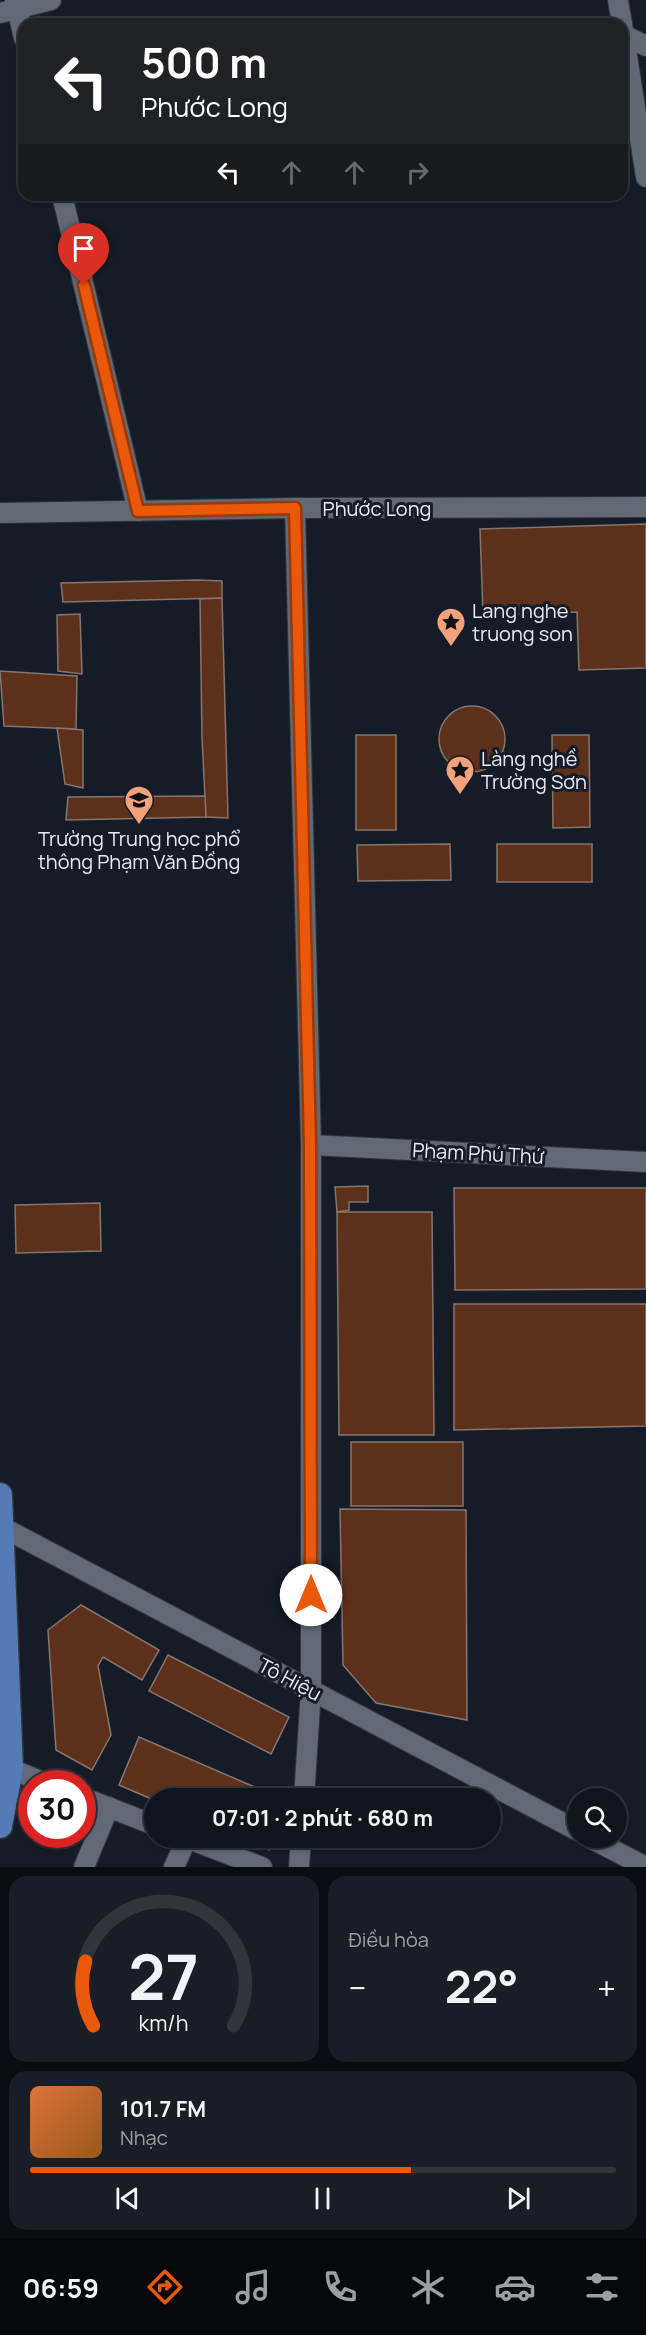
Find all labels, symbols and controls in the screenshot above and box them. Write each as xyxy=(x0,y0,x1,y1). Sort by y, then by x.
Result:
text: 500 m xyxy=(141,33,267,91)
icon: left xyxy=(42,42,120,120)
text: Phước Long xyxy=(141,88,288,125)
icon: left xyxy=(212,156,245,189)
icon: ahead xyxy=(275,156,308,189)
icon: ahead xyxy=(338,156,371,189)
icon: right xyxy=(401,156,434,189)
pin xyxy=(58,223,109,285)
icon: arrive xyxy=(67,232,100,265)
street label: Phước Long xyxy=(323,495,431,522)
place label: Lang nghe truong son xyxy=(472,597,573,647)
place icon: Lang nghe truong son xyxy=(435,606,467,648)
place label: Làng nghề Trường Sơn xyxy=(481,745,587,795)
place icon: Làng nghề Trường Sơn xyxy=(444,754,476,796)
school or university icon: Trường Trung học phổ thông Phạm Văn Đồng xyxy=(123,784,155,826)
place label: Trường Trung học phổ thông Phạm Văn Đồng xyxy=(38,825,240,875)
street label: Phạm Phú Thứ xyxy=(412,1136,546,1170)
position arrow xyxy=(279,1563,343,1627)
street label: Tô Hiệu xyxy=(254,1651,326,1707)
speed limit sign: 30 xyxy=(18,1770,96,1848)
map controls xyxy=(567,1788,627,1848)
button: search xyxy=(567,1788,627,1848)
text: 07:01 · 2 phút · 680 m xyxy=(212,1803,433,1833)
text: Điều hòa xyxy=(349,1926,429,1953)
text: 27 xyxy=(129,1933,199,2019)
text: 22° xyxy=(445,1955,519,2017)
text: − xyxy=(349,1965,366,2010)
text: + xyxy=(597,1965,616,2010)
text: km/h xyxy=(139,2008,189,2037)
text: 101.7 FM xyxy=(120,2094,206,2124)
text: Nhạc xyxy=(120,2124,168,2151)
icon: previous xyxy=(111,2182,144,2215)
icon: pause xyxy=(306,2182,339,2215)
icon: next xyxy=(502,2182,535,2215)
icon: directions xyxy=(144,2266,186,2308)
icon: music xyxy=(232,2266,274,2308)
icon: phone xyxy=(319,2266,361,2308)
icon: climate xyxy=(407,2266,449,2308)
icon: car xyxy=(494,2266,536,2308)
icon: filters xyxy=(581,2266,623,2308)
text: 06:59 xyxy=(23,2269,99,2306)

